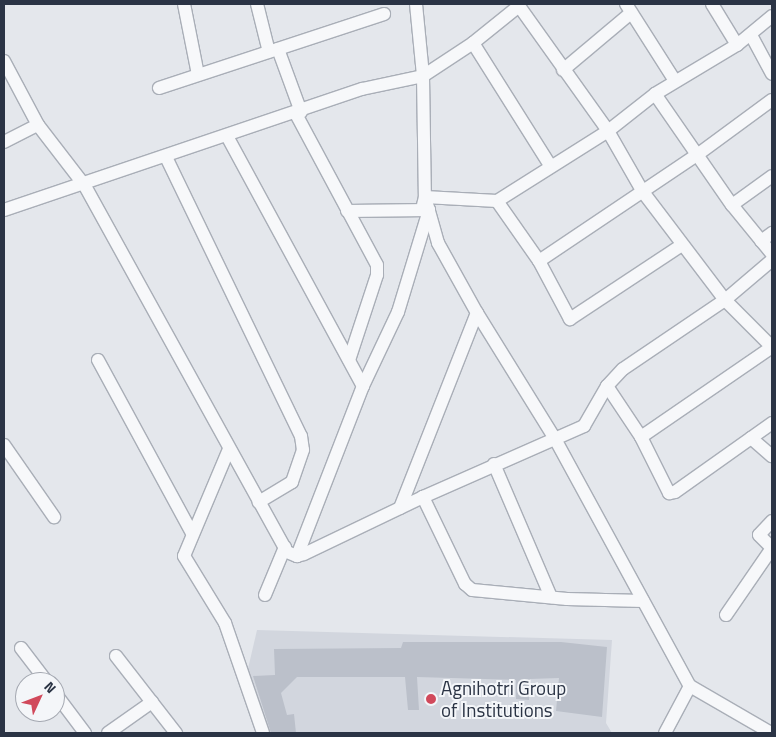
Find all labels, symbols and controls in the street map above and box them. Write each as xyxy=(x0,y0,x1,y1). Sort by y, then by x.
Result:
north arrow xyxy=(15,672,65,722)
text: N xyxy=(40,676,62,698)
place label: Agnihotri Group of Institutions xyxy=(441,677,566,721)
marker: Agnihotri Group of Institutions xyxy=(425,693,437,705)

